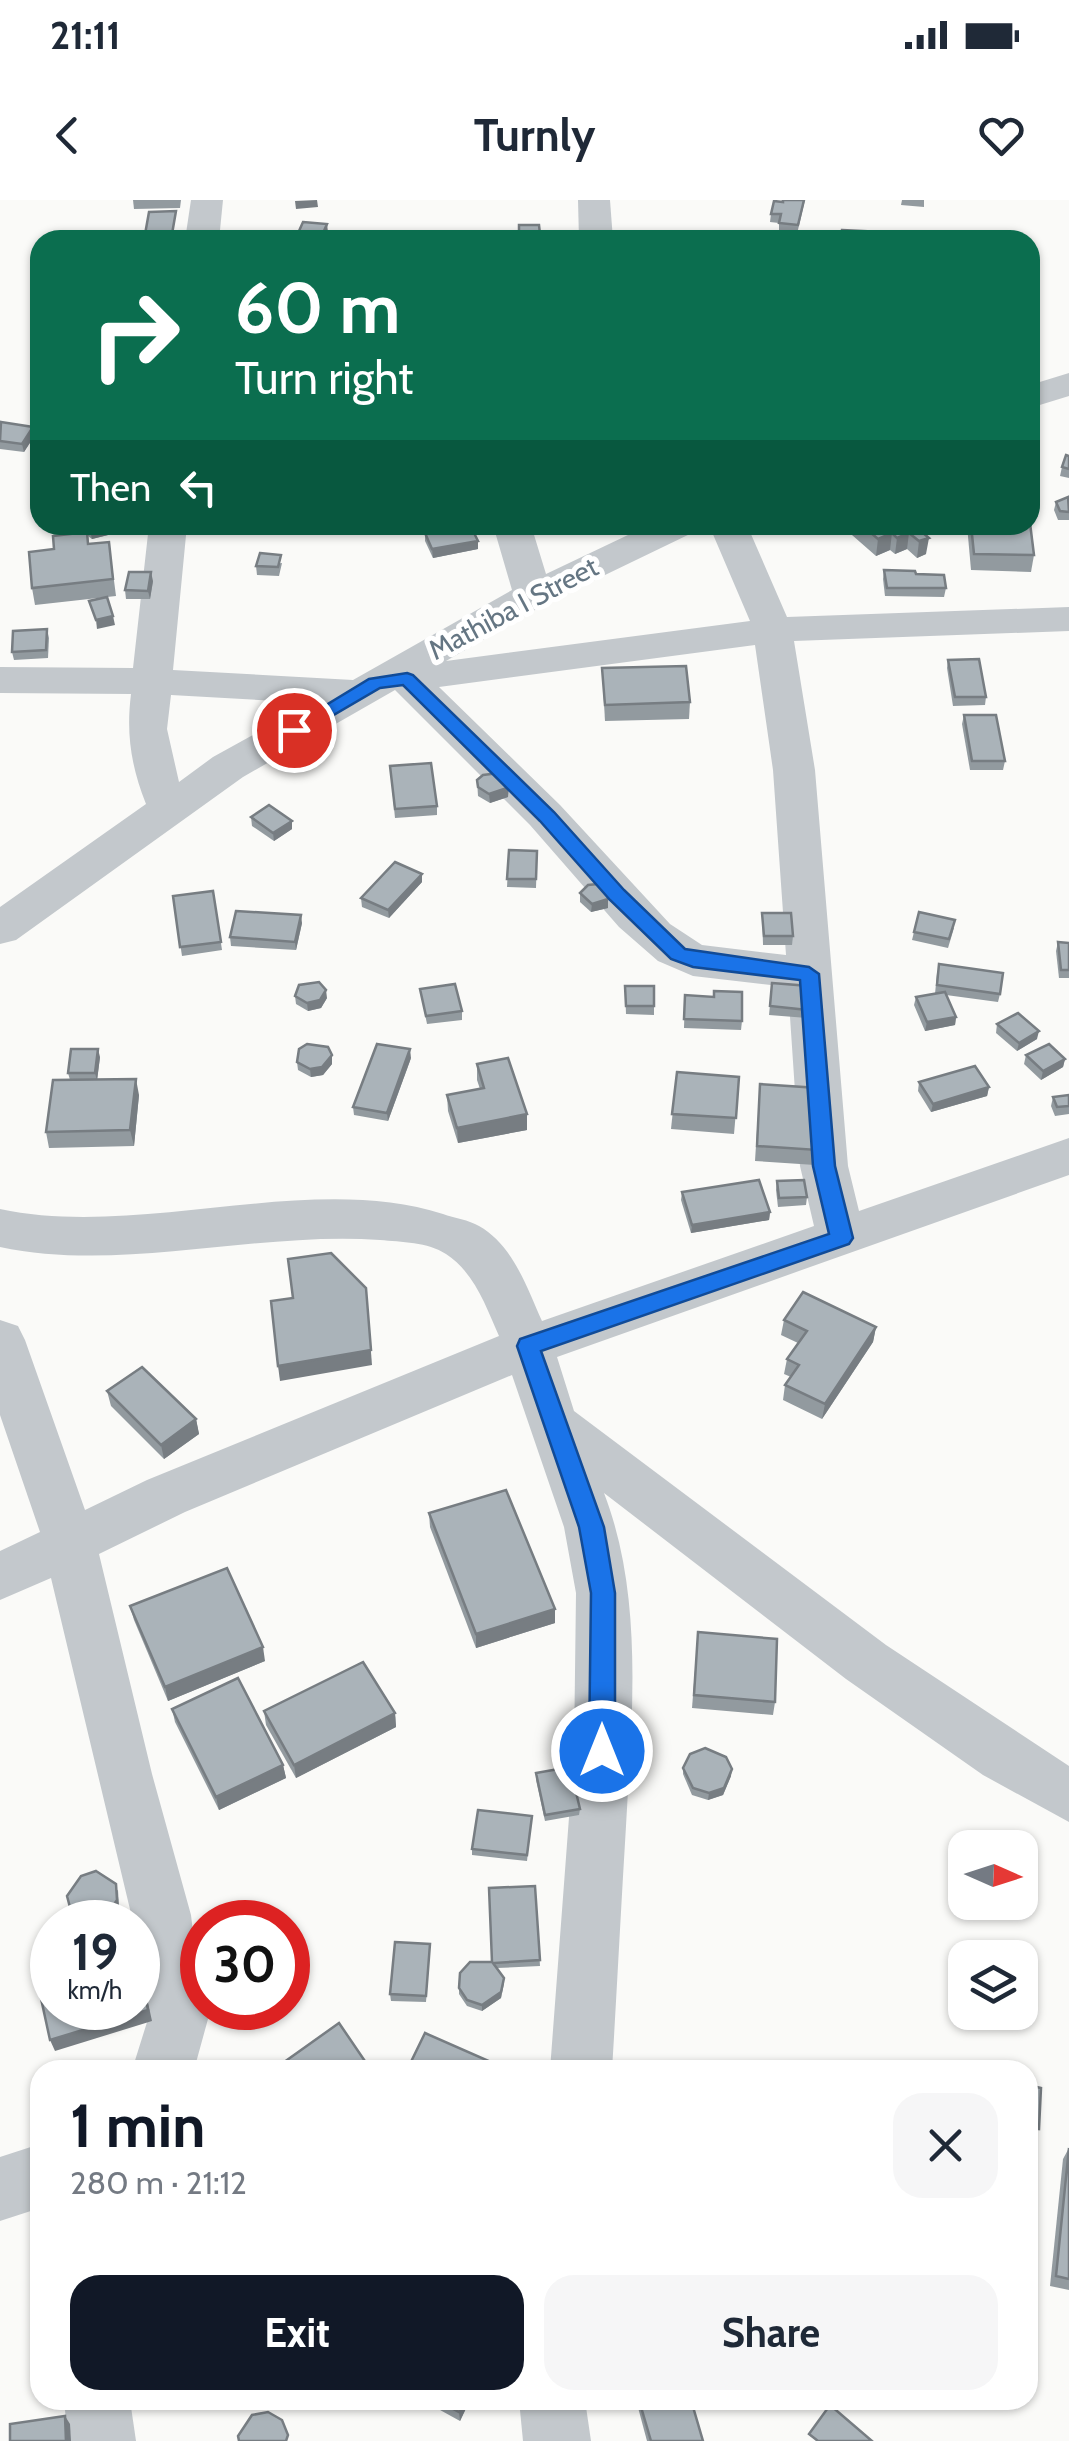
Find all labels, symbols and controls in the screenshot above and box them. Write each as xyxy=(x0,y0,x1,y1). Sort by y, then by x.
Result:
text: 21:11 xyxy=(50,12,121,59)
icon: back xyxy=(40,108,95,163)
text: Turnly xyxy=(474,108,595,162)
icon: heart xyxy=(974,108,1029,163)
text: 60 m xyxy=(235,265,400,351)
icon: right xyxy=(70,270,200,400)
text: Turn right xyxy=(235,351,414,405)
icon: left xyxy=(171,460,226,515)
text: Then xyxy=(70,464,151,511)
street label: Mathiba I Street xyxy=(422,549,604,667)
pin xyxy=(252,688,337,773)
icon: arrive xyxy=(267,703,322,758)
position arrow xyxy=(550,1699,654,1803)
north arrow xyxy=(948,1830,1038,1920)
map controls xyxy=(948,1830,1038,2030)
speed limit sign: 30 xyxy=(180,1900,310,2030)
text: 19 xyxy=(72,1922,118,1983)
button: layers xyxy=(948,1940,1038,2030)
text: km/h xyxy=(68,1975,122,2005)
text: 1 min xyxy=(70,2089,205,2162)
button: close xyxy=(893,2093,998,2198)
text: 280 m · 21:12 xyxy=(70,2163,247,2202)
button: Exit xyxy=(70,2275,524,2390)
button: Share xyxy=(544,2275,998,2390)

